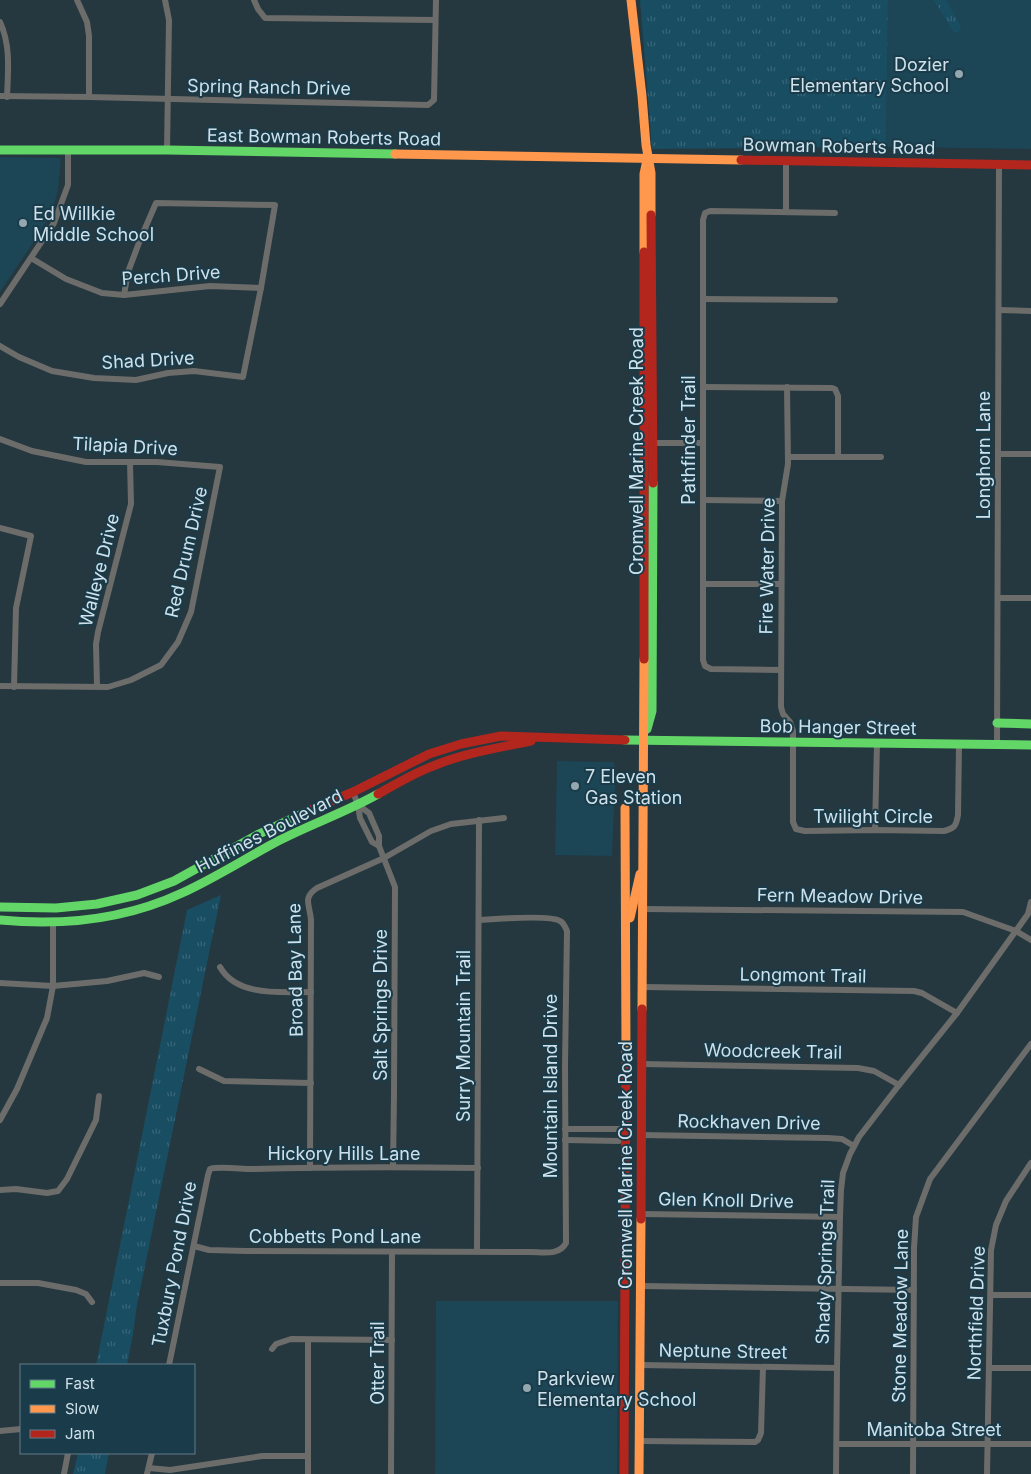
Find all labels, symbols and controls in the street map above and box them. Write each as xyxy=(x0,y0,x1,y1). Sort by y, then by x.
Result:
place label: Dozier Elementary School xyxy=(790,54,949,96)
marker: Dozier Elementary School xyxy=(953,68,965,80)
street label: Spring Ranch Drive xyxy=(187,75,351,99)
street label: East Bowman Roberts Road xyxy=(207,124,441,150)
street label: Bowman Roberts Road xyxy=(742,134,936,158)
place label: Ed Willkie Middle School xyxy=(33,203,154,245)
marker: Ed Willkie Middle School xyxy=(17,217,29,229)
street label: Perch Drive xyxy=(121,261,221,289)
street label: Cromwell Marine Creek Road xyxy=(626,327,647,575)
street label: Shad Drive xyxy=(101,347,195,373)
street label: Pathfinder Trail xyxy=(678,375,699,505)
street label: Longhorn Lane xyxy=(973,391,994,519)
street label: Tilapia Drive xyxy=(72,433,178,459)
street label: Red Drum Drive xyxy=(161,484,211,620)
street label: Fire Water Drive xyxy=(755,497,779,635)
street label: Walleye Drive xyxy=(75,511,123,629)
street label: Bob Hanger Street xyxy=(759,715,917,739)
place label: 7 Eleven Gas Station xyxy=(585,766,682,808)
marker: 7 Eleven Gas Station xyxy=(569,780,581,792)
street label: Huffines Boulevard xyxy=(192,785,346,877)
street label: Twilight Circle xyxy=(813,806,933,827)
street label: Fern Meadow Drive xyxy=(757,884,923,908)
street label: Broad Bay Lane xyxy=(283,903,307,1037)
street label: Salt Springs Drive xyxy=(370,929,391,1081)
street label: Surry Mountain Trail xyxy=(453,950,474,1122)
street label: Longmont Trail xyxy=(739,963,867,987)
street label: Mountain Island Drive xyxy=(540,994,561,1178)
street label: Woodcreek Trail xyxy=(704,1039,842,1063)
street label: Cromwell Marine Creek Road xyxy=(615,1041,636,1289)
street label: Rockhaven Drive xyxy=(677,1110,821,1134)
street label: Hickory Hills Lane xyxy=(268,1143,420,1164)
street label: Tuxbury Pond Drive xyxy=(148,1179,200,1349)
street label: Shady Springs Trail xyxy=(812,1179,838,1345)
street label: Glen Knoll Drive xyxy=(658,1188,794,1212)
street label: Cobbetts Pond Lane xyxy=(249,1226,421,1247)
street label: Stone Meadow Lane xyxy=(888,1229,912,1403)
street label: Northfield Drive xyxy=(963,1245,989,1381)
street label: Otter Trail xyxy=(367,1321,388,1405)
street label: Neptune Street xyxy=(659,1339,788,1363)
legend xyxy=(20,1364,195,1454)
place label: Parkview Elementary School xyxy=(537,1368,696,1410)
text: Fast xyxy=(65,1374,95,1393)
marker: Parkview Elementary School xyxy=(521,1382,533,1394)
text: Slow xyxy=(65,1399,99,1418)
street label: Manitoba Street xyxy=(866,1419,1002,1440)
text: Jam xyxy=(65,1424,95,1443)

